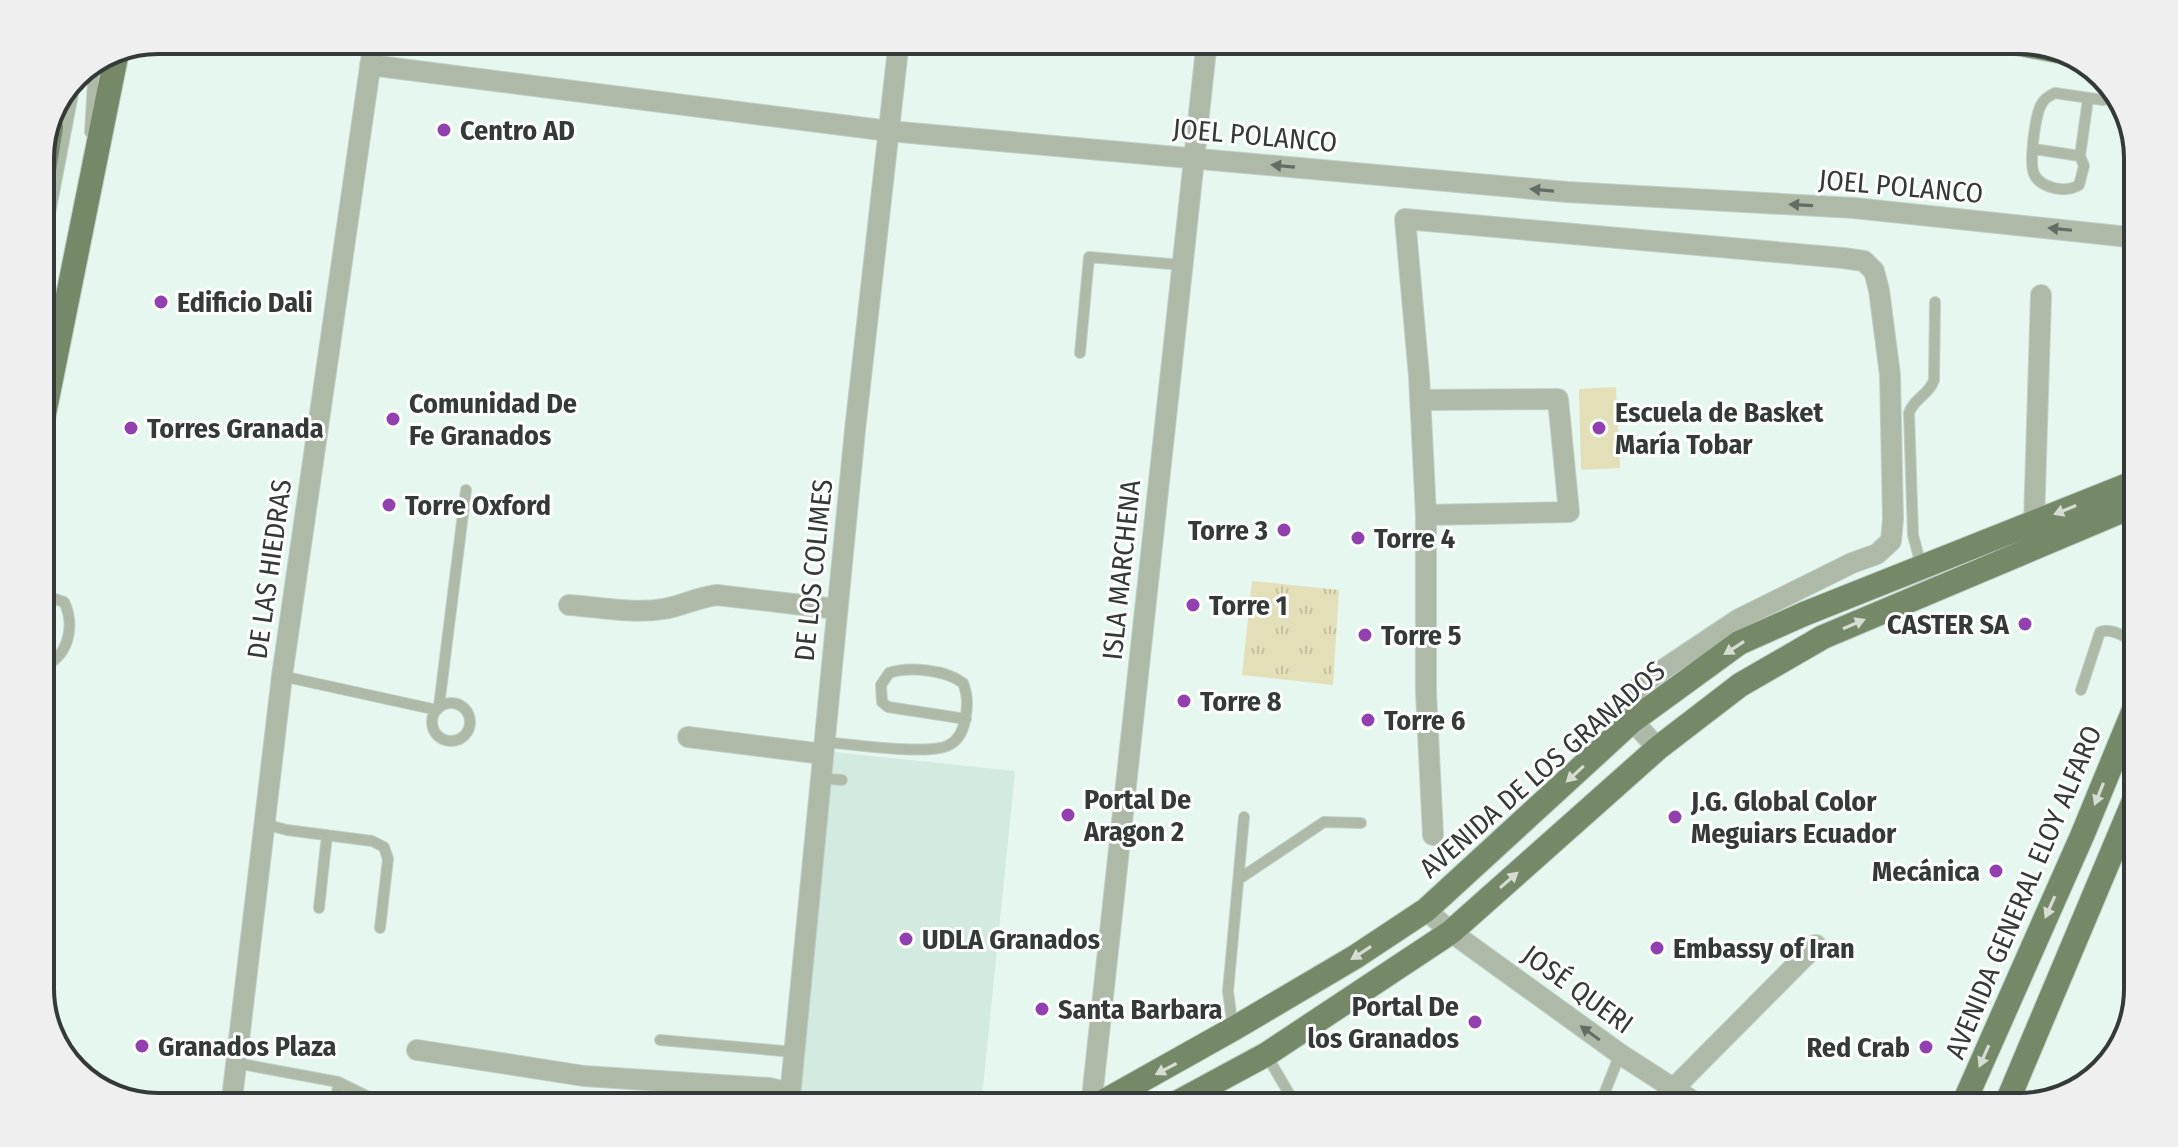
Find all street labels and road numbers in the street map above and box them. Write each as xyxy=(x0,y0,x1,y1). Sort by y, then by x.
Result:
street label: JOEL POLANCO xyxy=(1171,112,1339,159)
street label: JOEL POLANCO xyxy=(1817,163,1985,210)
street label: DE LAS HIEDRAS xyxy=(241,477,298,661)
street label: DE LOS COLIMES xyxy=(788,477,839,663)
street label: ISLA MARCHENA xyxy=(1096,478,1147,662)
street label: AVENIDA DE LOS GRANADOS xyxy=(1413,654,1672,885)
street label: AVENIDA GENERAL ELOY ALFARO xyxy=(1938,721,2109,1064)
street label: JOSÉ QUERI xyxy=(1516,938,1639,1041)

